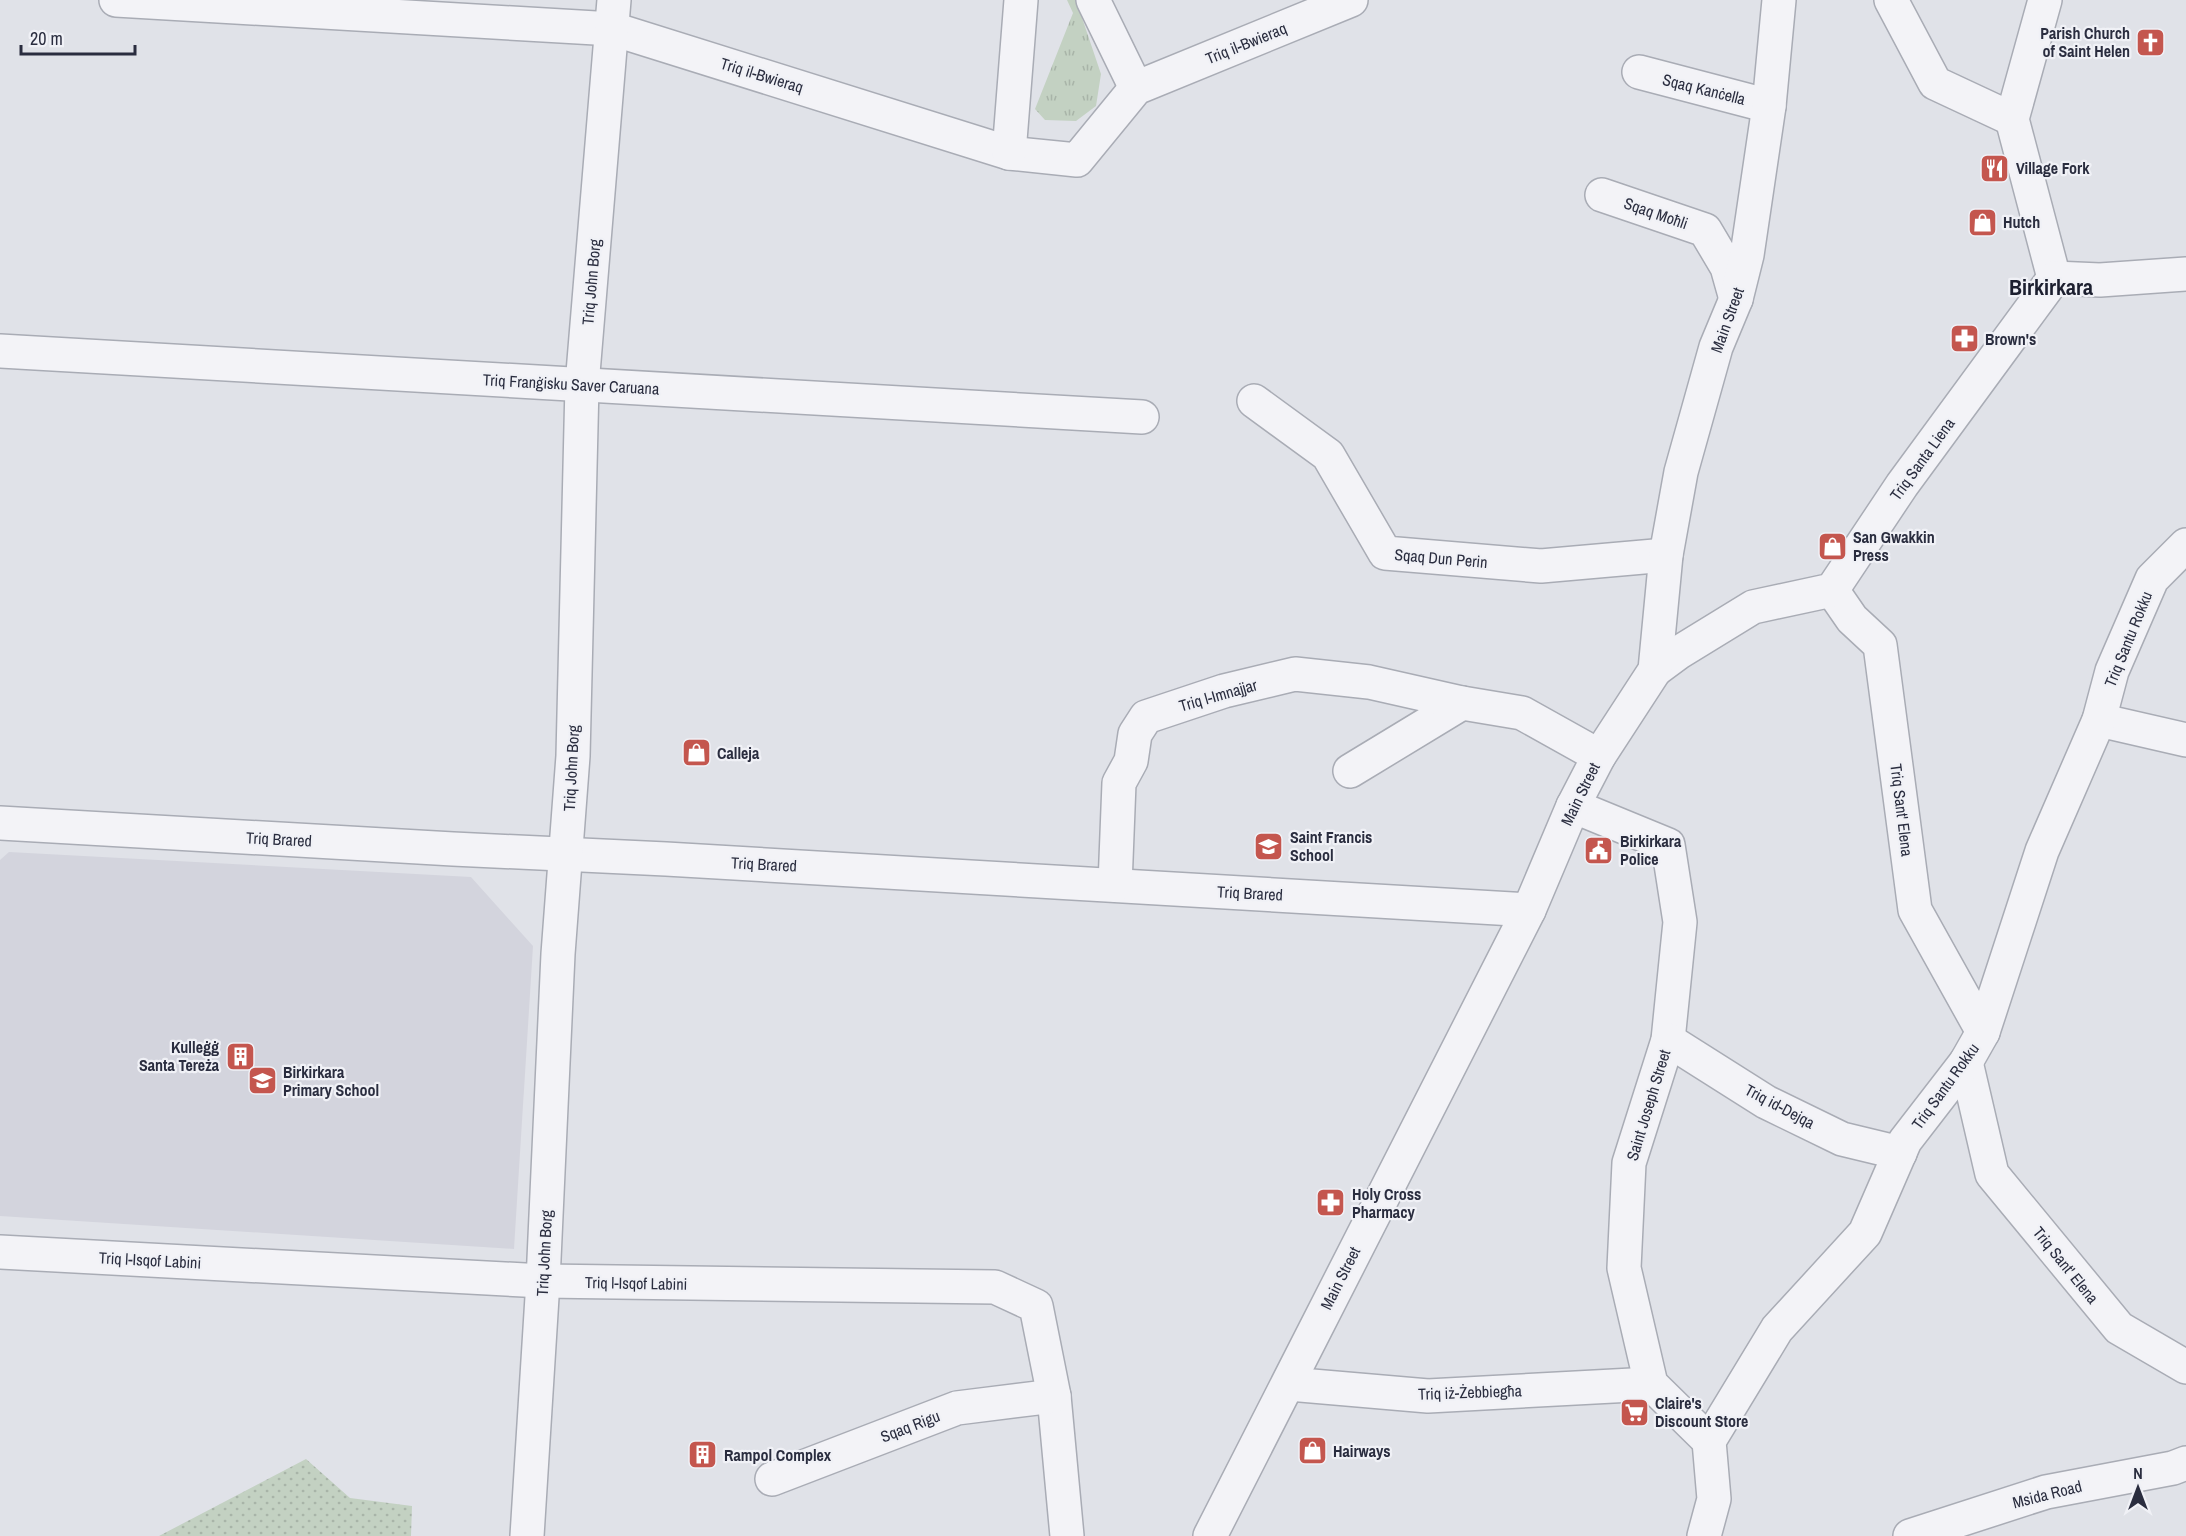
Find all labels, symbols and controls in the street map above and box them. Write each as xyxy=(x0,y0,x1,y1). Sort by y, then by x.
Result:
street label: Triq il-Bwieraq xyxy=(1202,17,1290,69)
scale bar xyxy=(21,18,135,56)
place label: Parish Church of Saint Helen xyxy=(2040,22,2130,62)
text: 20 m xyxy=(30,26,63,51)
church icon: Parish Church of Saint Helen xyxy=(2135,26,2167,58)
street label: Triq il-Bwieraq xyxy=(718,52,806,98)
street label: Sqaq Kanċella xyxy=(1660,68,1748,110)
restaurant icon: Village Fork xyxy=(1979,152,2011,184)
place label: Village Fork xyxy=(2016,157,2090,179)
street label: Sqaq Moħli xyxy=(1621,192,1691,234)
shop icon: Hutch xyxy=(1966,206,1998,238)
place label: Hutch xyxy=(2003,211,2040,233)
street label: Triq John Borg xyxy=(576,237,606,326)
district label: Birkirkara xyxy=(2009,272,2093,302)
street label: Main Street xyxy=(1705,284,1749,356)
pharmacy icon: Brown's xyxy=(1948,323,1980,355)
place label: Brown's xyxy=(1985,328,2036,350)
street label: Triq Franġisku Saver Caruana xyxy=(482,368,661,400)
street label: Triq Santa Liena xyxy=(1885,413,1960,505)
place label: San Gwakkin Press xyxy=(1853,526,1935,566)
shop icon: San Gwakkin Press xyxy=(1816,530,1848,562)
street label: Sqaq Dun Perin xyxy=(1394,543,1488,573)
street label: Triq Santu Rokku xyxy=(2099,588,2157,690)
street label: Triq l-Imnajjar xyxy=(1176,673,1260,717)
street label: Triq John Borg xyxy=(558,724,584,812)
shop icon: Calleja xyxy=(680,737,712,769)
place label: Calleja xyxy=(717,742,760,764)
street label: Main Street xyxy=(1555,758,1605,829)
street label: Triq Sant' Elena xyxy=(1885,762,1919,858)
street label: Triq Brared xyxy=(246,826,312,852)
place label: Saint Francis School xyxy=(1290,826,1372,866)
school or university icon: Saint Francis School xyxy=(1253,830,1285,862)
place label: Birkirkara Police xyxy=(1620,830,1682,870)
public building icon: Birkirkara Police xyxy=(1583,834,1615,866)
street label: Triq Brared xyxy=(731,851,797,877)
street label: Triq Brared xyxy=(1217,880,1283,906)
place label: Kulleġġ Santa Tereża xyxy=(139,1036,220,1076)
street label: Triq Santu Rokku xyxy=(1906,1038,1984,1134)
building icon: Kulleġġ Santa Tereża xyxy=(224,1040,256,1072)
street label: Saint Joseph Street xyxy=(1621,1046,1675,1163)
place label: Birkirkara Primary School xyxy=(283,1061,379,1101)
school or university icon: Birkirkara Primary School xyxy=(246,1065,278,1097)
street label: Triq id-Dejqa xyxy=(1741,1078,1819,1134)
place label: Holy Cross Pharmacy xyxy=(1352,1183,1421,1223)
pharmacy icon: Holy Cross Pharmacy xyxy=(1315,1187,1347,1219)
street label: Triq John Borg xyxy=(531,1209,557,1297)
street label: Triq Sant' Elena xyxy=(2028,1222,2104,1309)
street label: Main Street xyxy=(1315,1242,1365,1313)
street label: Triq l-Isqof Labini xyxy=(98,1246,202,1274)
street label: Triq l-Isqof Labini xyxy=(585,1271,687,1295)
street label: Triq iż-Żebbiegħa xyxy=(1418,1379,1523,1405)
place label: Claire's Discount Store xyxy=(1655,1392,1748,1432)
supermarket icon: Claire's Discount Store xyxy=(1618,1396,1650,1428)
street label: Sqaq Rigu xyxy=(877,1405,943,1447)
shop icon: Hairways xyxy=(1296,1435,1328,1467)
building icon: Rampol Complex xyxy=(687,1439,719,1471)
place label: Hairways xyxy=(1333,1440,1391,1462)
place label: Rampol Complex xyxy=(724,1444,832,1466)
north arrow xyxy=(2108,1458,2168,1518)
text: N xyxy=(2133,1462,2143,1484)
street label: Msida Road xyxy=(2010,1475,2084,1513)

